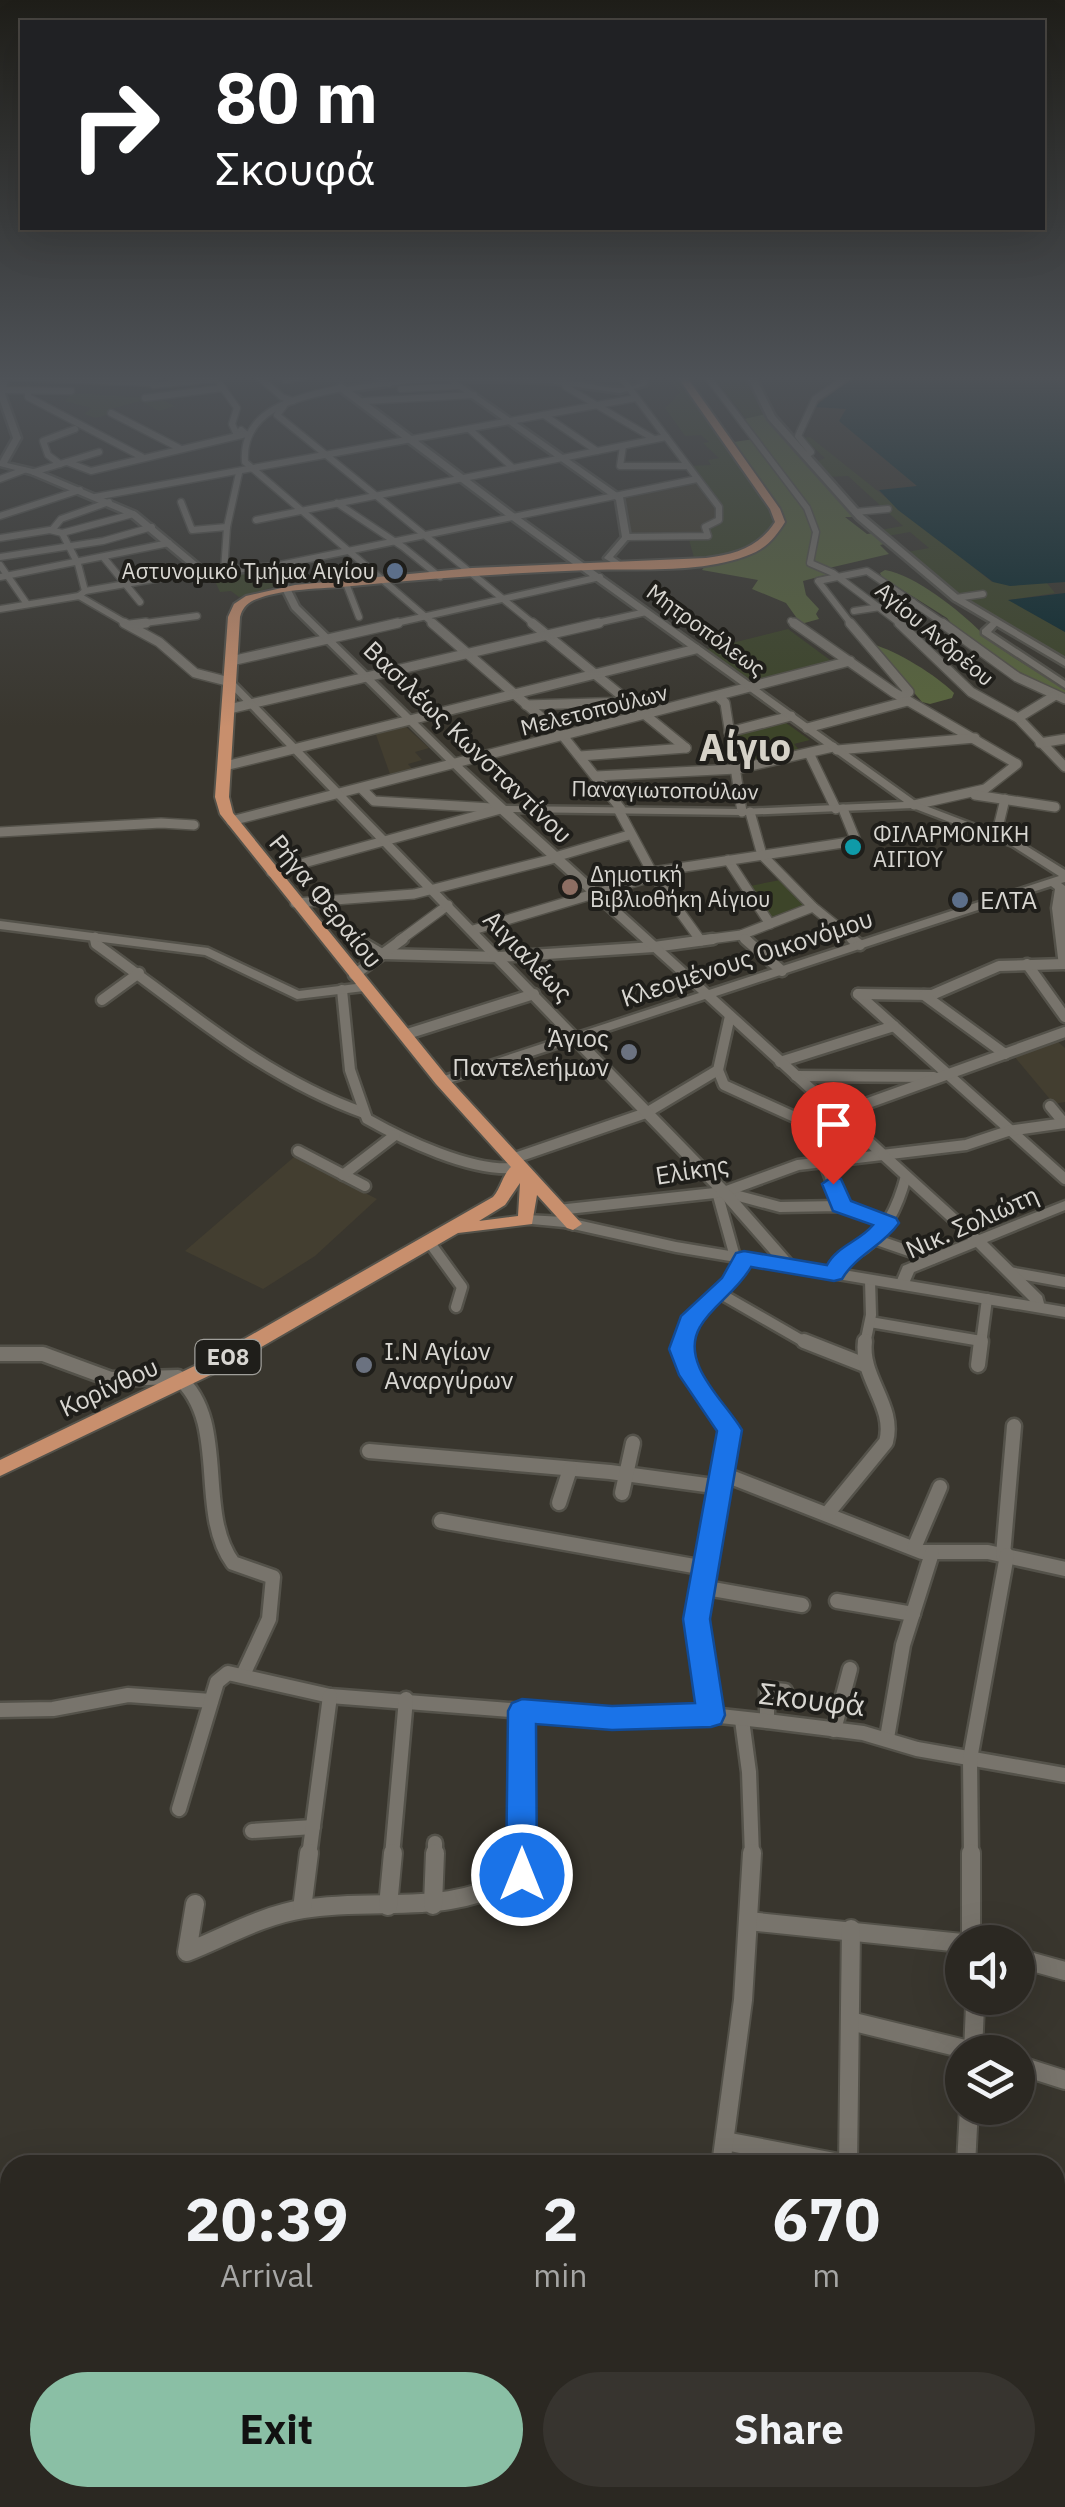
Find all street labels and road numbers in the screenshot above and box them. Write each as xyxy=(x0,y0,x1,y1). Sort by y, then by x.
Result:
street label: Αγίου Ανδρέου xyxy=(870,575,1001,692)
street label: Μητροπόλεως xyxy=(641,577,771,682)
street label: Βασιλέως Κωνσταντίνου xyxy=(357,633,580,850)
street label: Μελετοπούλων xyxy=(517,677,671,742)
street label: Παναγιωτοπούλων xyxy=(571,773,759,806)
street label: Ρήγα Φεραίου xyxy=(262,827,390,974)
street label: Κλεομένους Οικονόμου xyxy=(617,901,877,1014)
street label: Αιγιαλέως xyxy=(476,903,580,1009)
street label: Ελίκης xyxy=(653,1147,731,1192)
street label: Νικ. Σολιώτη xyxy=(900,1178,1044,1266)
road number: ΕΟ8 xyxy=(196,1340,260,1374)
street label: Κορίνθου xyxy=(54,1349,163,1424)
street label: Σκουφά xyxy=(757,1673,868,1724)

